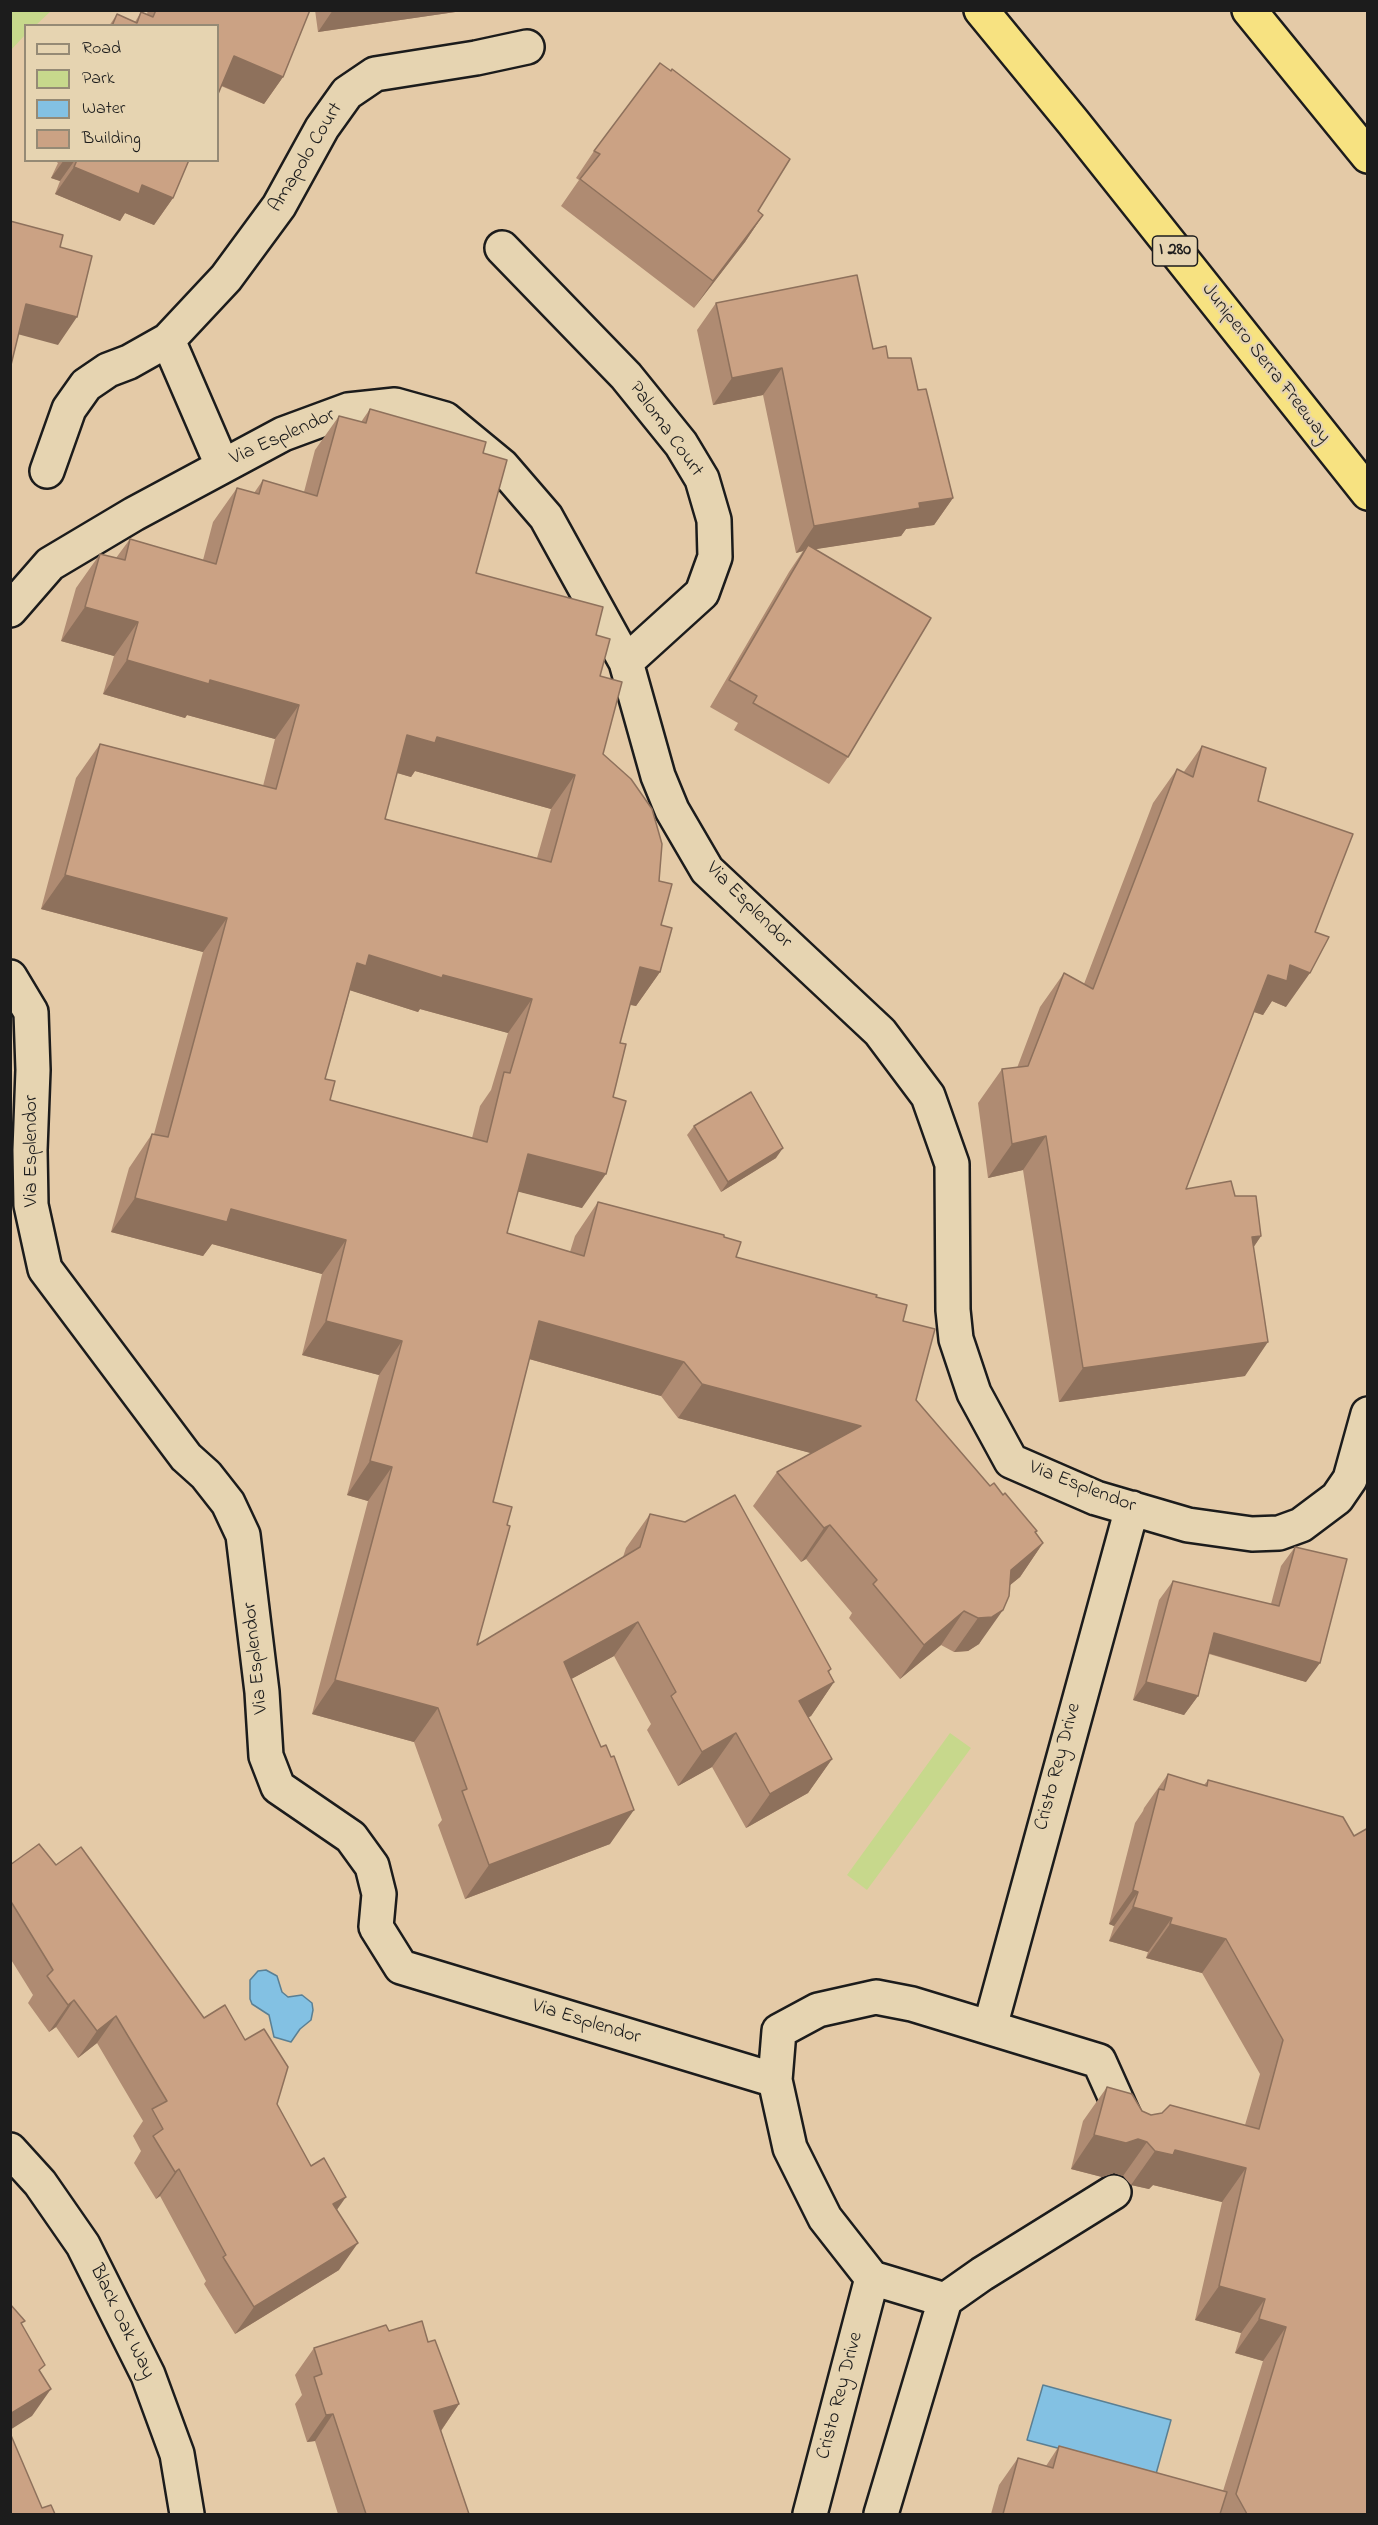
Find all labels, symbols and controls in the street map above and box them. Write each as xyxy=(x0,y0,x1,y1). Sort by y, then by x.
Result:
legend xyxy=(24,24,219,162)
text: Road xyxy=(82,36,121,62)
text: Park xyxy=(82,66,115,92)
text: Water xyxy=(82,96,125,122)
street label: Amapolo Court xyxy=(265,99,349,217)
text: Building xyxy=(82,126,141,152)
road number: I 280 xyxy=(1152,236,1198,266)
street label: Junipero Serra Freeway xyxy=(1195,279,1335,449)
street label: Paloma Court xyxy=(622,378,708,482)
street label: Via Esplendor xyxy=(227,404,339,472)
street label: Via Esplendor xyxy=(700,858,796,954)
street label: Via Esplendor xyxy=(21,1095,45,1207)
street label: Via Esplendor xyxy=(1025,1457,1139,1519)
street label: Via Esplendor xyxy=(239,1601,275,1715)
street label: Cristo Rey Drive xyxy=(1030,1701,1088,1833)
street label: Via Esplendor xyxy=(529,1995,643,2051)
street label: Black Oak Way xyxy=(83,2261,159,2383)
street label: Cristo Rey Drive xyxy=(812,2330,870,2462)

